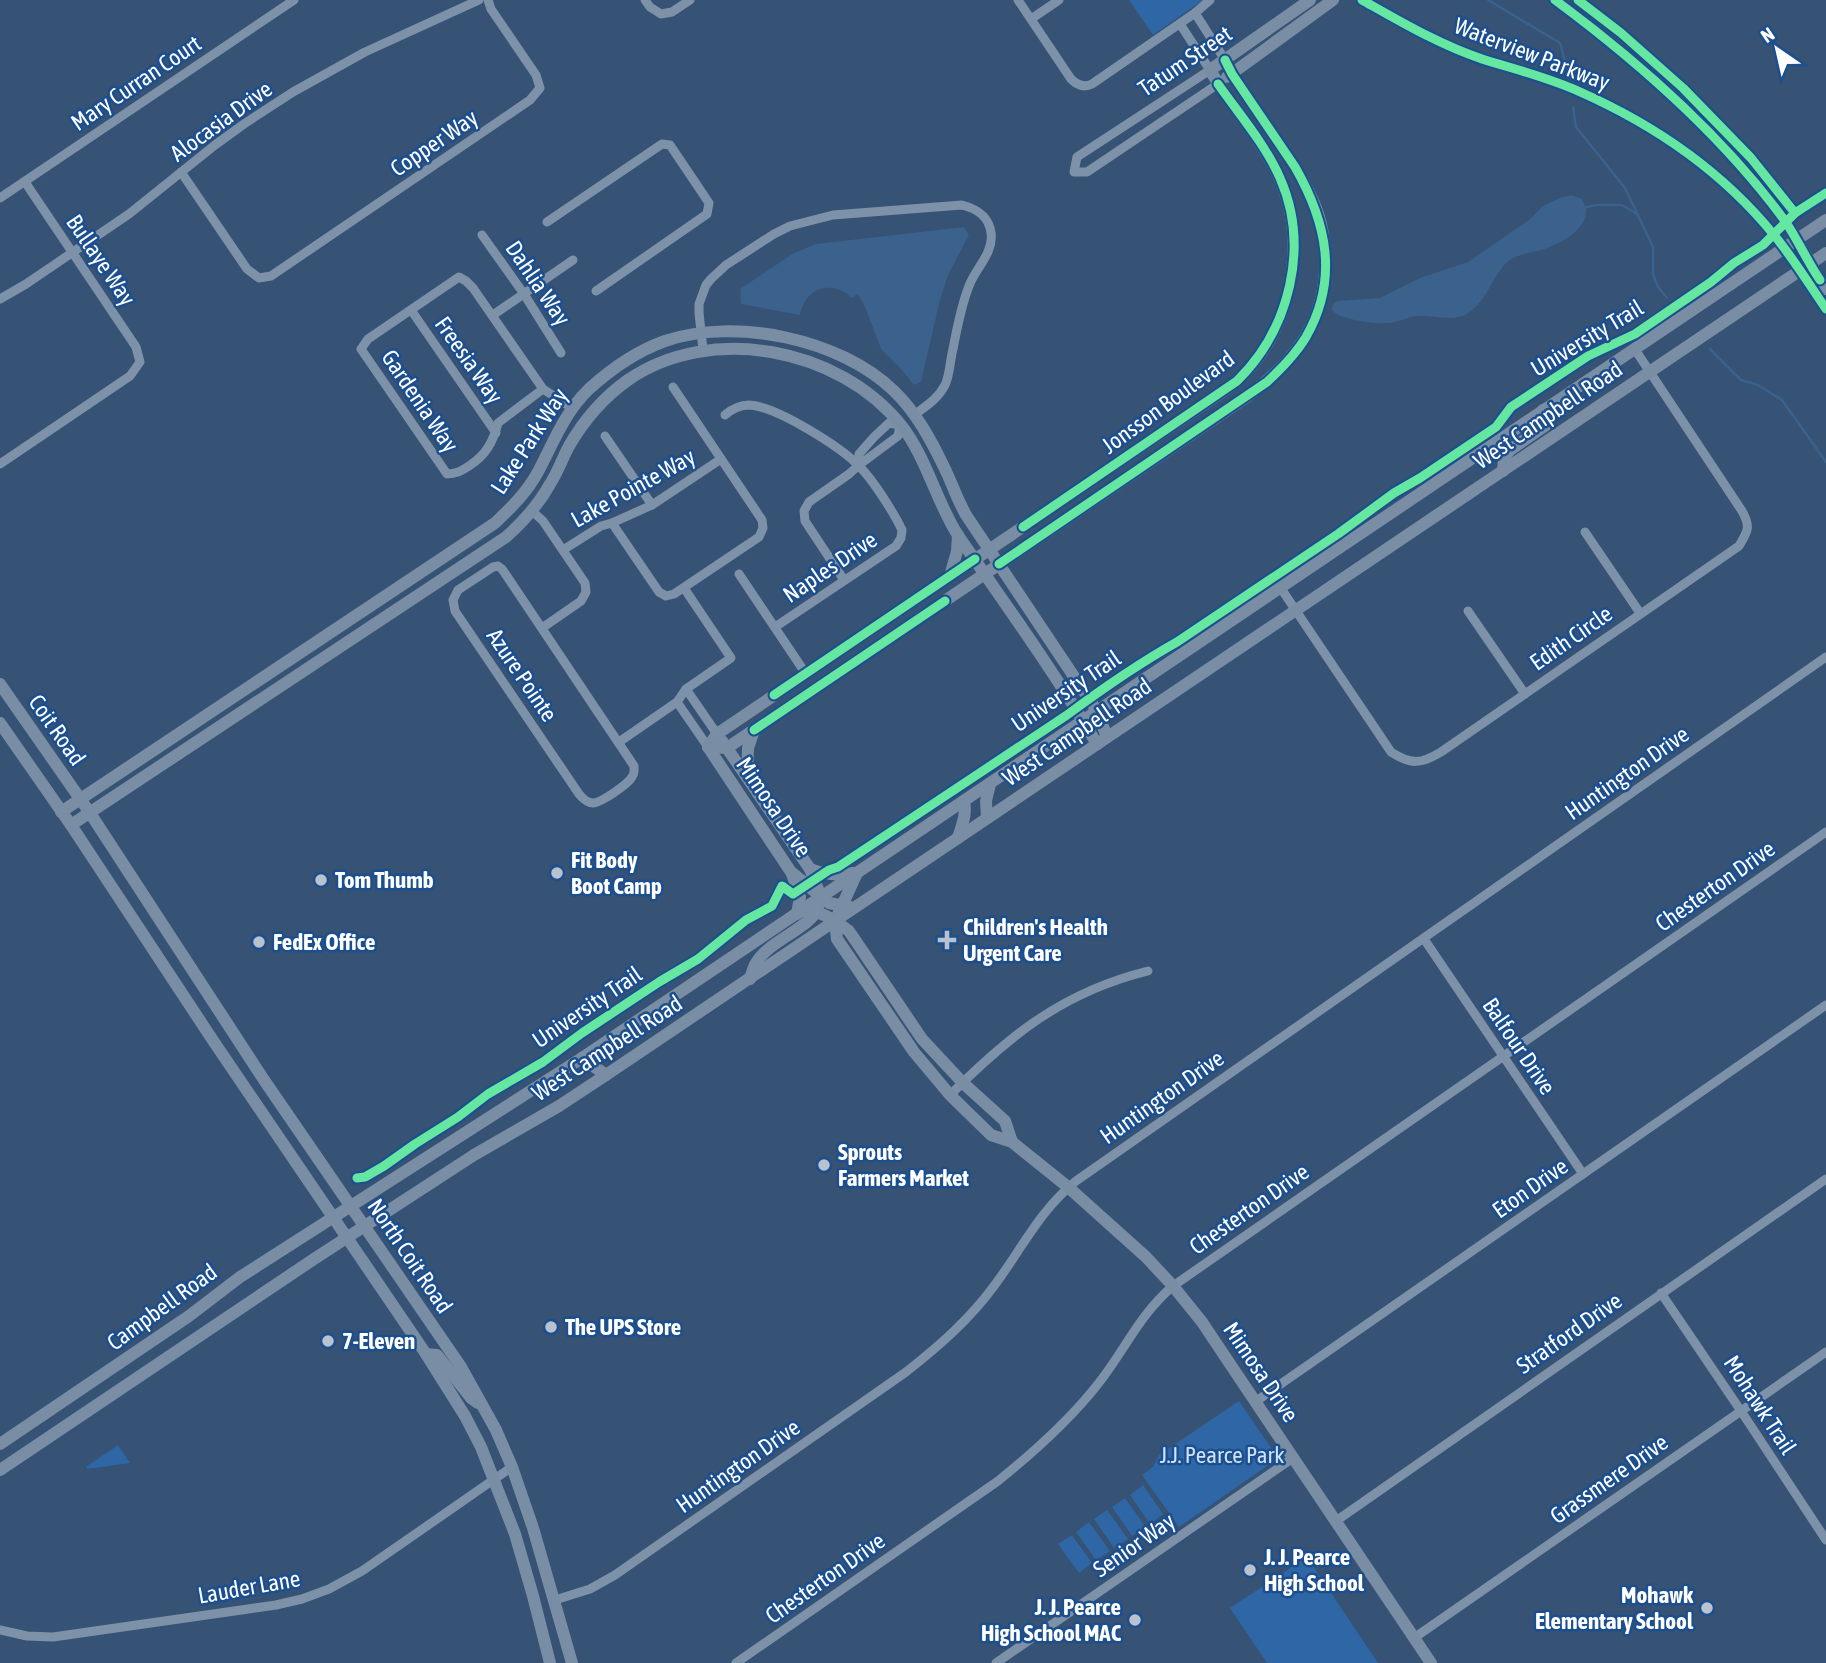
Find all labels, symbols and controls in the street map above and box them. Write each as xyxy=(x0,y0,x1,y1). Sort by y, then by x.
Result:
street label: Waterview Parkway xyxy=(1451,12,1613,96)
north arrow xyxy=(1742,14,1812,84)
street label: Tatum Street xyxy=(1133,20,1237,102)
text: N xyxy=(1757,23,1778,47)
street label: Mary Curran Court xyxy=(66,30,206,136)
street label: Alocasia Drive xyxy=(165,75,277,167)
street label: Copper Way xyxy=(385,104,483,182)
street label: Bullaye Way xyxy=(61,210,141,310)
street label: Dahlia Way xyxy=(500,236,576,330)
street label: University Trail xyxy=(1526,294,1648,382)
street label: Freesia Way xyxy=(430,312,508,408)
street label: Gardenia Way xyxy=(376,345,464,457)
street label: Jonsson Boulevard xyxy=(1097,345,1239,459)
street label: West Campbell Road xyxy=(1469,356,1627,474)
street label: Lake Park Way xyxy=(485,383,573,499)
street label: Lake Pointe Way xyxy=(567,443,699,533)
street label: Naples Drive xyxy=(778,526,882,608)
street label: Edith Circle xyxy=(1525,600,1617,676)
street label: Azure Pointe xyxy=(482,624,562,726)
street label: University Trail xyxy=(1006,645,1126,737)
street label: West Campbell Road xyxy=(998,673,1156,791)
street label: Coit Road xyxy=(23,690,91,770)
street label: Huntington Drive xyxy=(1560,721,1694,825)
street label: Mimosa Drive xyxy=(731,752,817,862)
street label: Chesterton Drive xyxy=(1650,835,1780,937)
place label: Fit Body Boot Camp xyxy=(571,847,662,899)
marker: Fit Body Boot Camp xyxy=(549,865,565,881)
place label: Tom Thumb xyxy=(335,867,434,893)
marker: Tom Thumb xyxy=(313,872,329,888)
place label: Children's Health Urgent Care xyxy=(963,914,1108,966)
place label: FedEx Office xyxy=(273,929,375,955)
marker: Children's Health Urgent Care xyxy=(937,930,957,950)
marker: FedEx Office xyxy=(251,934,267,950)
street label: University Trail xyxy=(527,961,647,1053)
street label: West Campbell Road xyxy=(527,990,687,1106)
street label: Balfour Drive xyxy=(1477,993,1561,1099)
street label: Huntington Drive xyxy=(1095,1045,1229,1149)
place label: Sprouts Farmers Market xyxy=(838,1139,969,1191)
street label: Eton Drive xyxy=(1487,1153,1573,1223)
marker: Sprouts Farmers Market xyxy=(816,1157,832,1173)
street label: Chesterton Drive xyxy=(1184,1158,1314,1260)
street label: North Coit Road xyxy=(362,1194,458,1318)
street label: Campbell Road xyxy=(102,1259,222,1355)
street label: Stratford Drive xyxy=(1511,1287,1627,1379)
place label: The UPS Store xyxy=(565,1314,681,1340)
street label: Mimosa Drive xyxy=(1218,1317,1304,1427)
marker: The UPS Store xyxy=(543,1319,559,1335)
place label: 7-Eleven xyxy=(342,1328,415,1354)
marker: 7-Eleven xyxy=(320,1333,336,1349)
street label: Mohawk Trail xyxy=(1719,1351,1801,1459)
street label: Huntington Drive xyxy=(671,1414,805,1518)
street label: Grassmere Drive xyxy=(1545,1429,1673,1529)
park label: J.J. Pearce Park xyxy=(1160,1442,1284,1468)
street label: Senior Way xyxy=(1088,1508,1180,1582)
street label: Chesterton Drive xyxy=(760,1527,890,1629)
place label: J. J. Pearce High School xyxy=(1263,1544,1365,1596)
marker: J. J. Pearce High School xyxy=(1242,1562,1258,1578)
street label: Lauder Lane xyxy=(196,1565,302,1609)
place label: Mohawk Elementary School xyxy=(1535,1582,1694,1634)
place label: J. J. Pearce High School MAC xyxy=(981,1594,1122,1646)
marker: Mohawk Elementary School xyxy=(1699,1600,1715,1616)
marker: J. J. Pearce High School MAC xyxy=(1127,1612,1143,1628)

